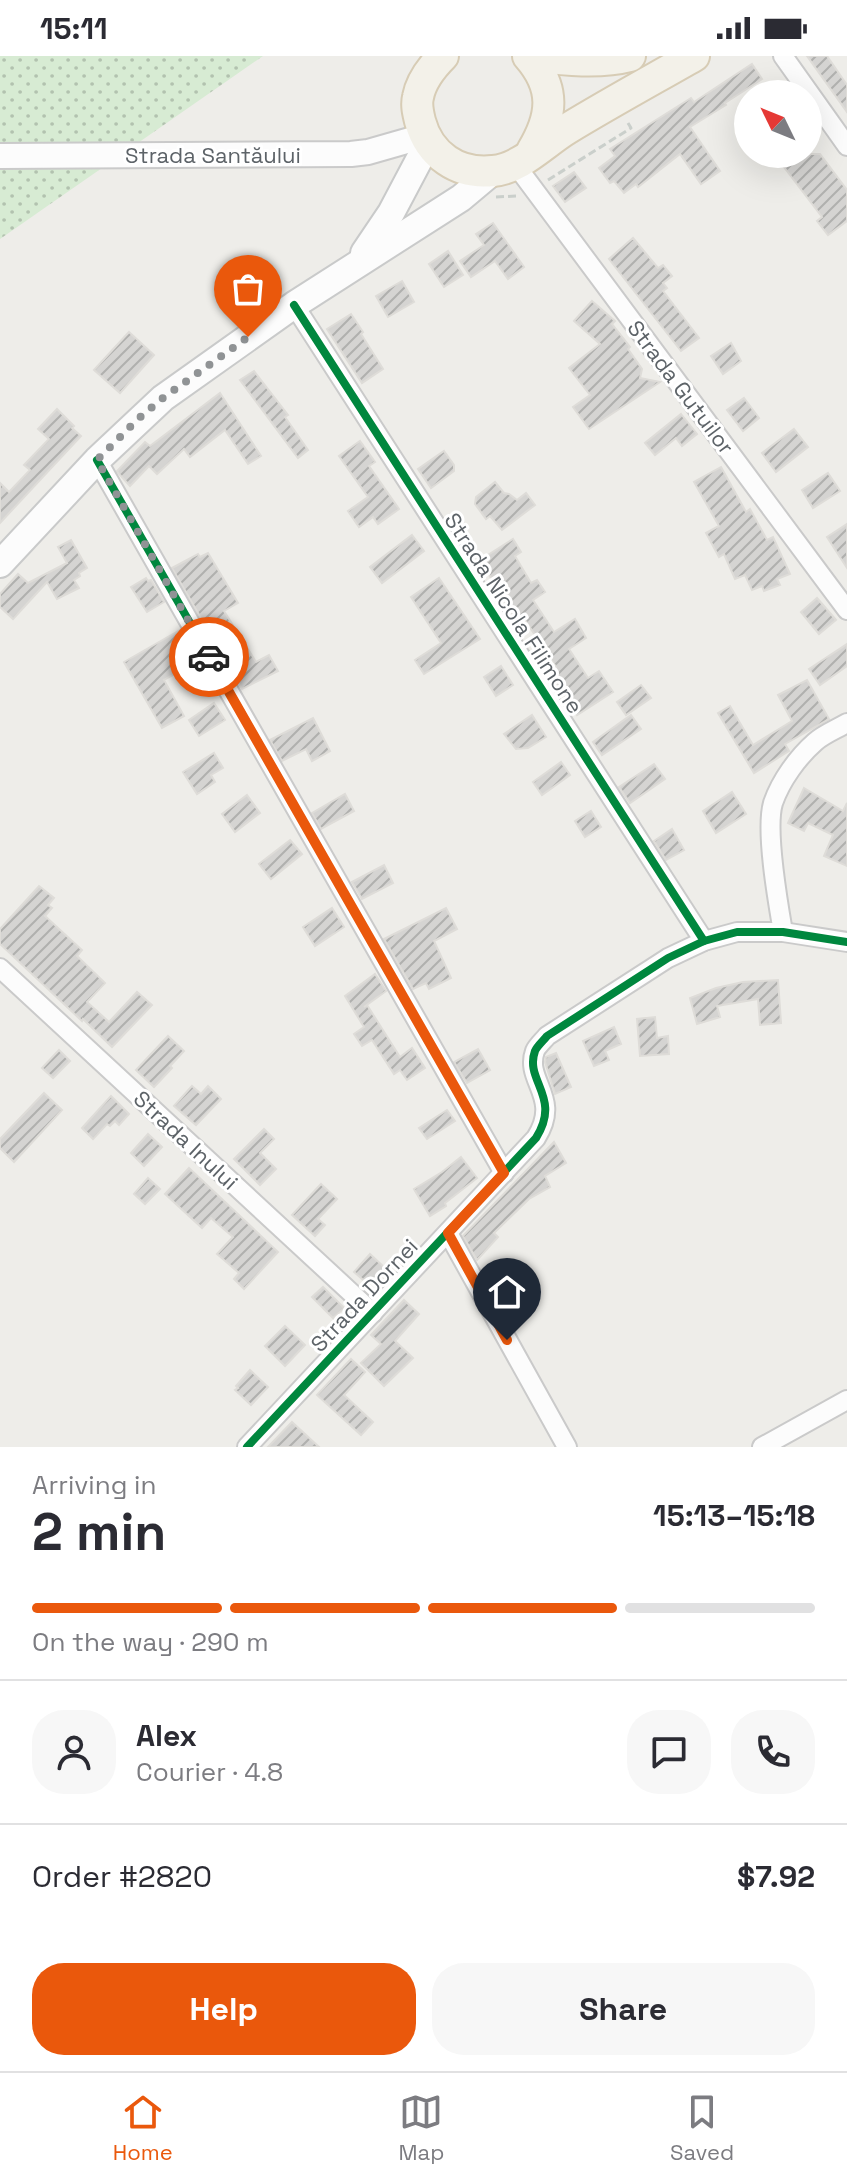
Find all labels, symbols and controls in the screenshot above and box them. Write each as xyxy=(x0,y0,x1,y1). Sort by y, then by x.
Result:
text: 15:11 xyxy=(40,9,108,48)
north arrow xyxy=(734,80,822,168)
map controls xyxy=(734,80,822,168)
street label: Strada Santăului xyxy=(125,141,301,169)
pin xyxy=(214,255,282,337)
icon: bag xyxy=(226,267,270,311)
street label: Strada Gutuilor xyxy=(621,314,741,460)
street label: Strada Nicola Filimone xyxy=(439,507,589,719)
courier xyxy=(169,617,249,697)
icon: car xyxy=(187,635,231,679)
street label: Strada Inului xyxy=(128,1084,244,1196)
street label: Strada Dornei xyxy=(304,1233,424,1357)
pin xyxy=(473,1258,541,1340)
icon: home xyxy=(485,1270,529,1314)
text: Arriving in xyxy=(32,1468,156,1502)
text: 15:13–15:18 xyxy=(653,1496,815,1535)
text: 2 min xyxy=(32,1499,166,1565)
text: On the way · 290 m xyxy=(32,1625,269,1659)
button: person xyxy=(32,1710,116,1794)
button: chat xyxy=(627,1710,711,1794)
button: phone xyxy=(731,1710,815,1794)
text: Alex xyxy=(136,1716,197,1755)
text: Courier · 4.8 xyxy=(136,1755,283,1789)
text: Order #2820 xyxy=(32,1857,212,1896)
text: $7.92 xyxy=(737,1857,815,1896)
button: Help xyxy=(32,1963,416,2055)
button: Share xyxy=(432,1963,815,2055)
tab: Home xyxy=(113,2090,173,2166)
tab: Map xyxy=(398,2090,444,2166)
tab: Saved xyxy=(670,2090,734,2166)

